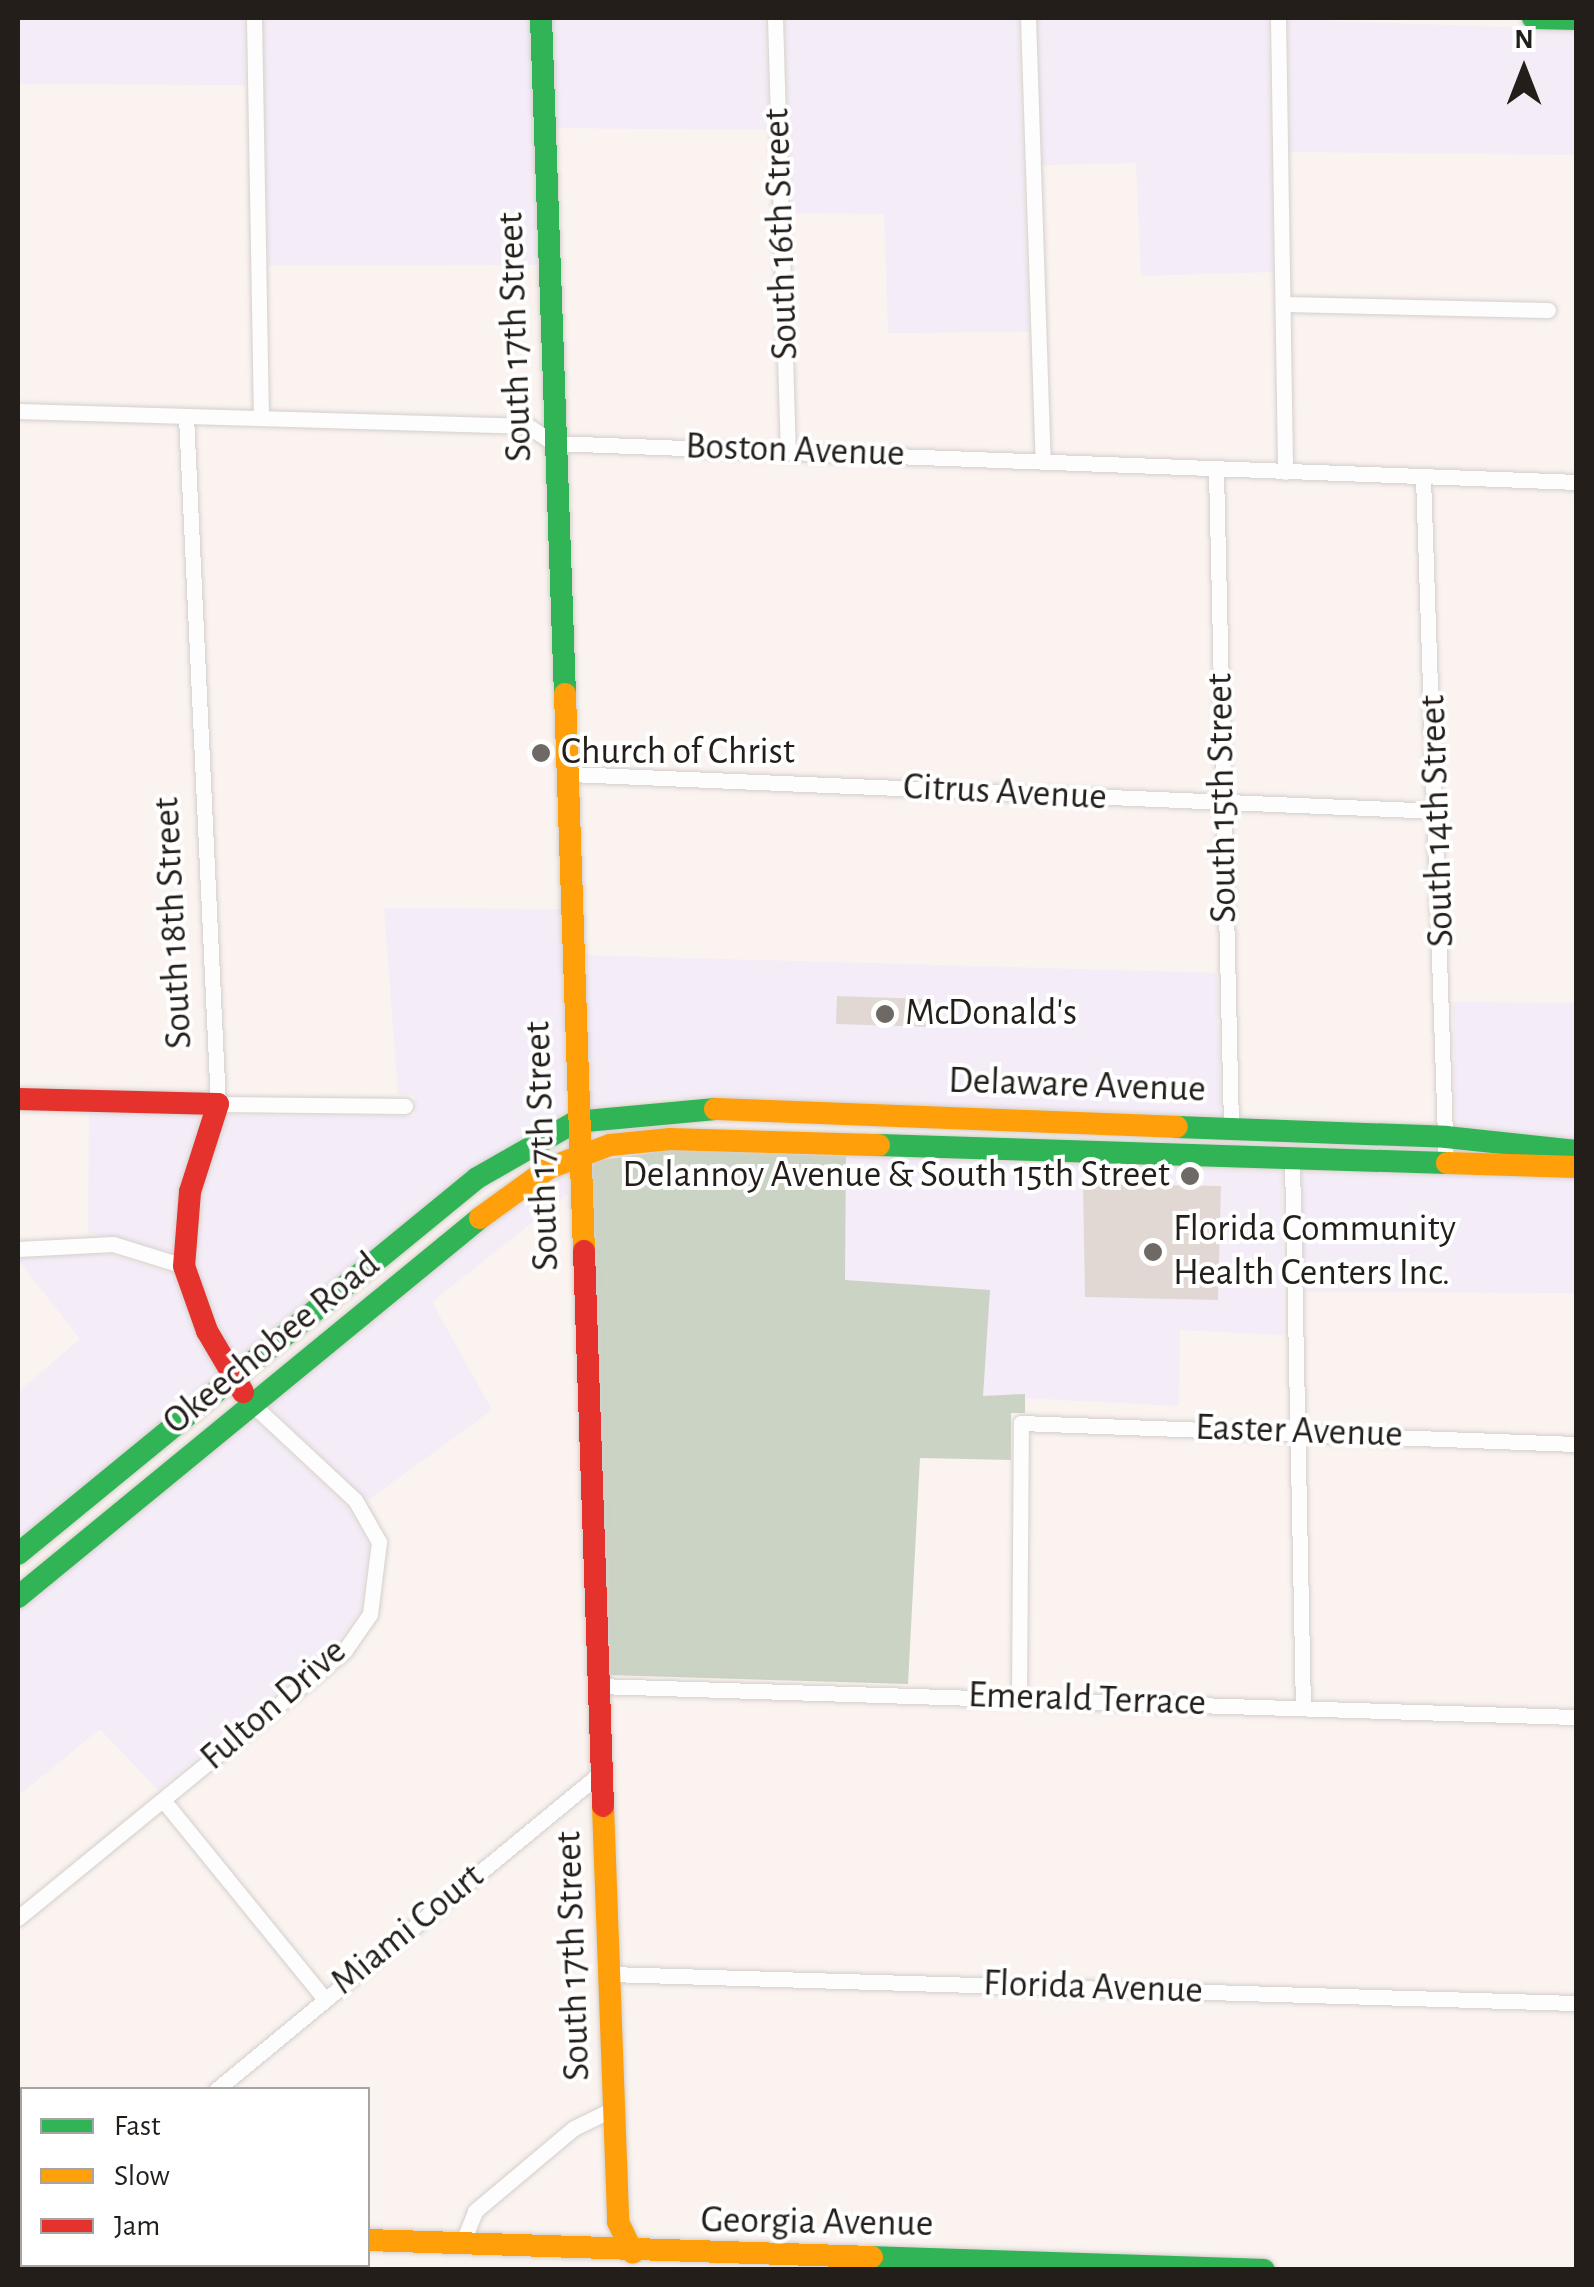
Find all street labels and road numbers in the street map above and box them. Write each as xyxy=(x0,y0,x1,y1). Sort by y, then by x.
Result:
street label: South 16th Street xyxy=(755,107,809,361)
street label: South 17th Street xyxy=(489,211,543,463)
street label: Boston Avenue xyxy=(685,424,905,478)
street label: South 15th Street xyxy=(1198,673,1248,923)
street label: South 14th Street xyxy=(1411,694,1465,948)
street label: Citrus Avenue xyxy=(902,765,1108,821)
street label: South 18th Street xyxy=(145,796,203,1050)
street label: South 17th Street xyxy=(516,1020,570,1272)
street label: Delaware Avenue xyxy=(948,1059,1206,1113)
street label: Okeechobee Road xyxy=(155,1243,389,1445)
street label: Easter Avenue xyxy=(1194,1406,1404,1458)
street label: Fulton Drive xyxy=(192,1629,356,1781)
street label: Emerald Terrace xyxy=(967,1673,1207,1727)
street label: South 17th Street xyxy=(547,1830,601,2082)
street label: Miami Court xyxy=(322,1855,494,2005)
street label: Florida Avenue xyxy=(982,1961,1204,2015)
street label: Georgia Avenue xyxy=(700,2198,934,2248)

